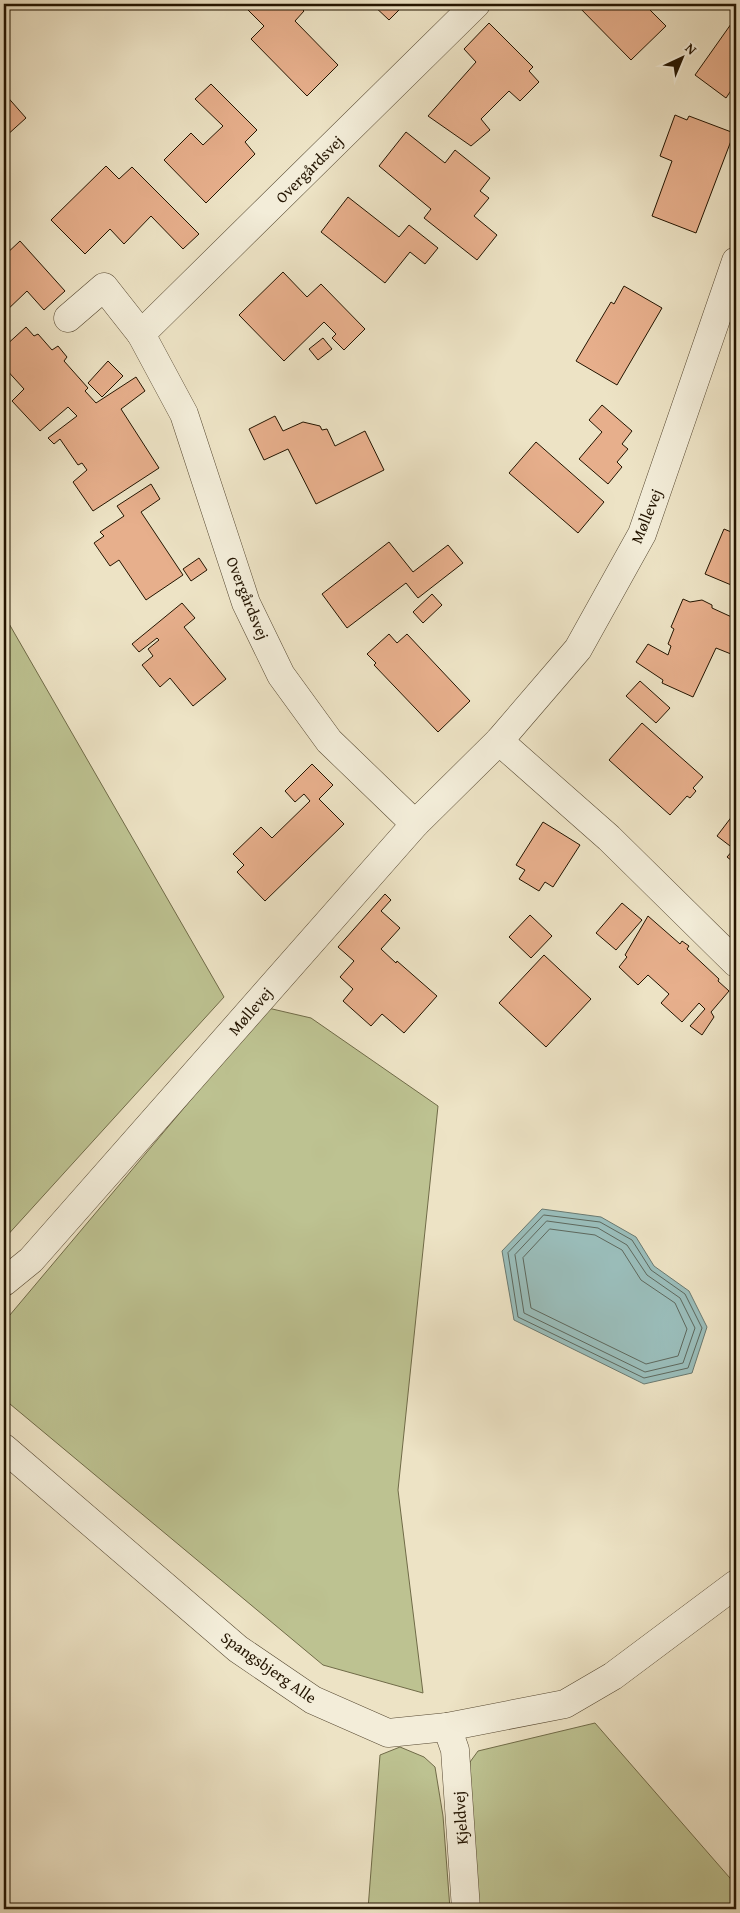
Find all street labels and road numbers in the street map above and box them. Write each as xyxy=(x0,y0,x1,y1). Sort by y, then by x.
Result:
street label: Overgårdsvej xyxy=(270,130,348,208)
street label: Møllevej xyxy=(624,485,668,547)
street label: Overgårdsvej xyxy=(220,553,276,643)
street label: Møllevej xyxy=(222,982,278,1040)
street label: Spangsbjerg Alle xyxy=(216,1625,322,1709)
street label: Kjeldvej xyxy=(446,1790,474,1846)

